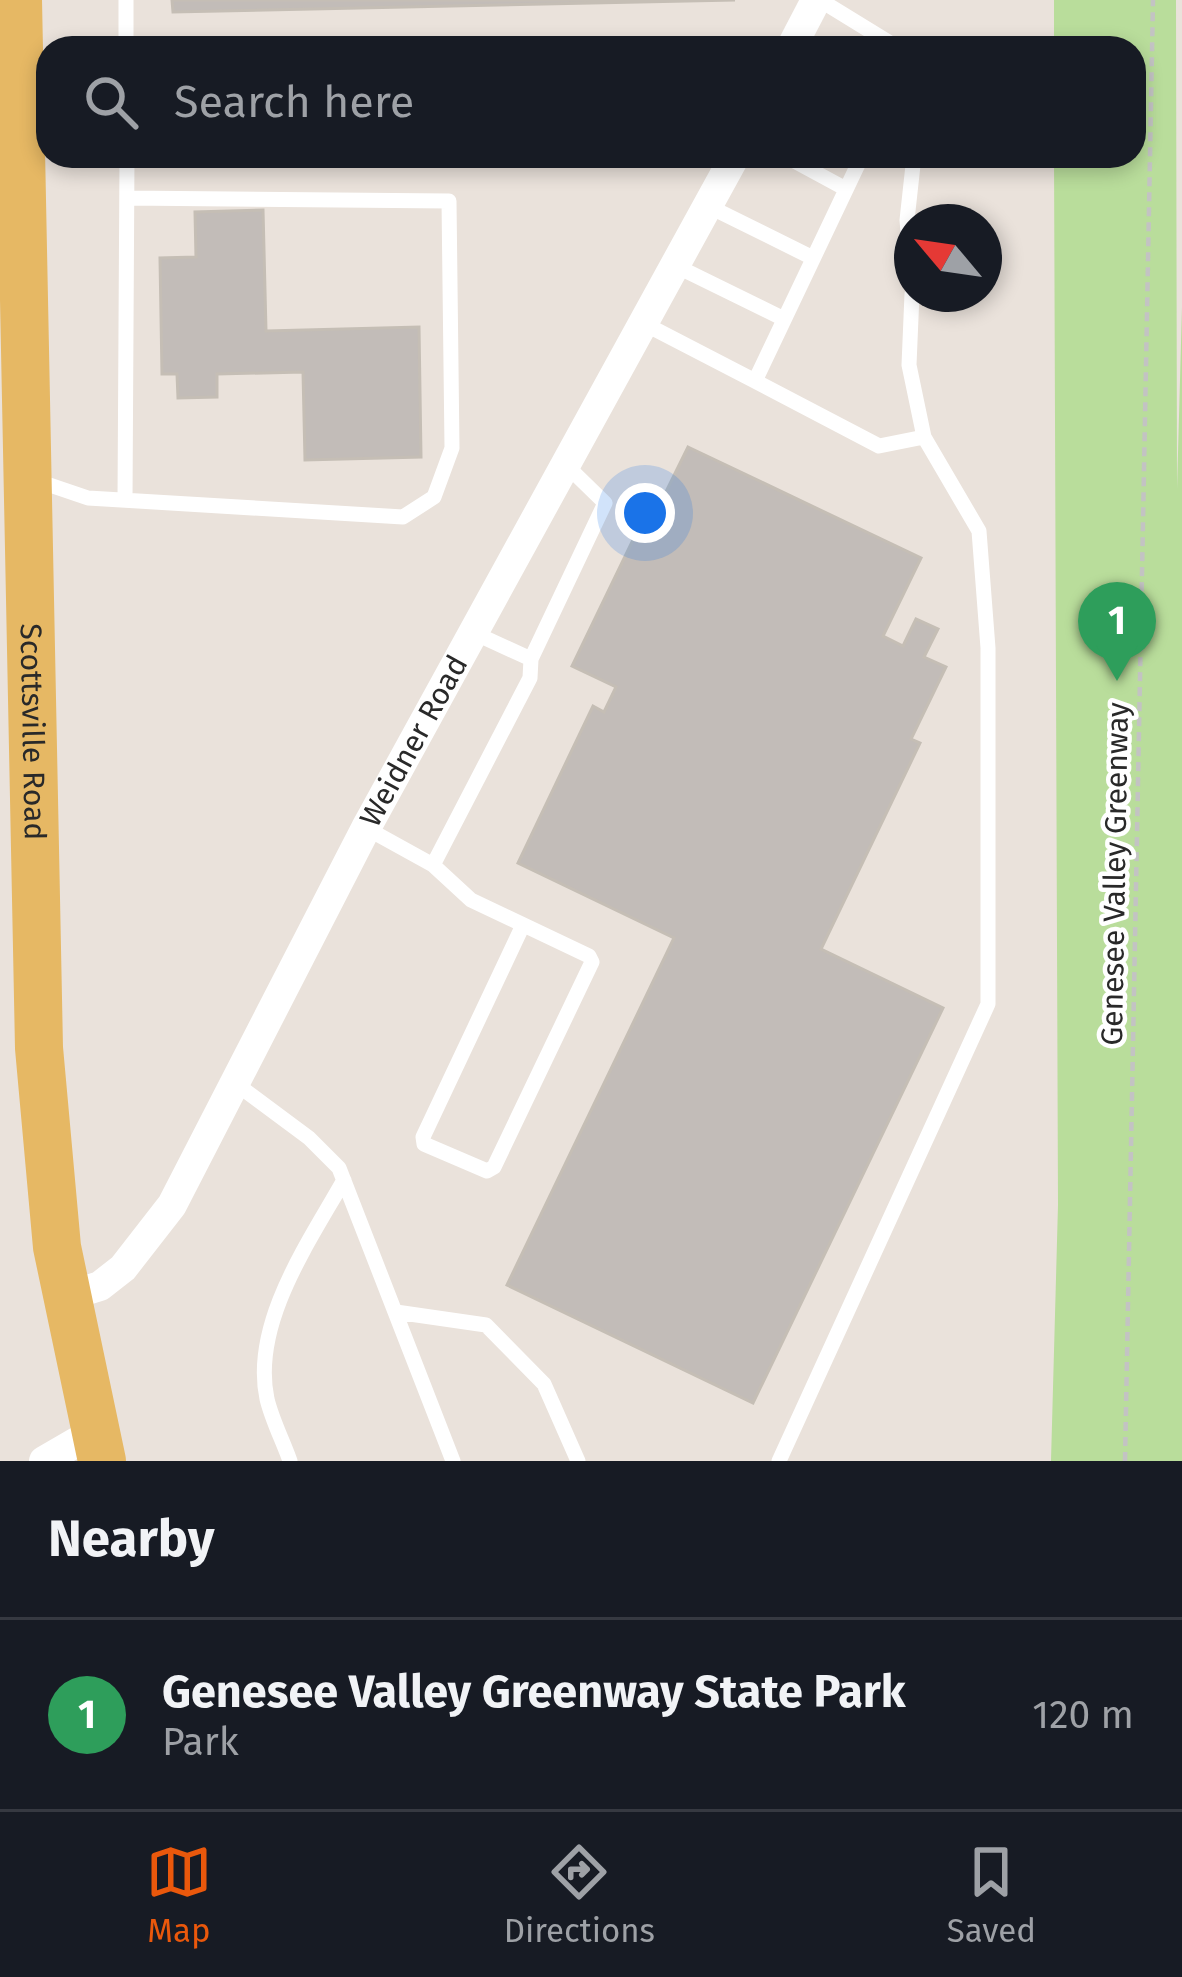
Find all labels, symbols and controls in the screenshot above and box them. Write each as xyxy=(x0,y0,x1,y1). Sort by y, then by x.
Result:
search box xyxy=(36,36,1146,168)
icon: search xyxy=(78,69,144,135)
text: Search here xyxy=(174,75,414,129)
north arrow xyxy=(894,204,1002,312)
your location xyxy=(615,483,675,543)
pin: 1 xyxy=(1078,582,1156,681)
street label: Scottsville Road xyxy=(12,623,53,841)
street label: Weidner Road xyxy=(352,649,475,833)
street label: Genesee Valley Greenway xyxy=(1094,702,1136,1046)
text: Nearby xyxy=(48,1508,214,1570)
text: Genesee Valley Greenway State Park xyxy=(162,1665,906,1719)
text: 1 xyxy=(78,1692,96,1738)
text: 120 m xyxy=(1032,1692,1134,1738)
text: Park xyxy=(162,1719,239,1765)
tab: Map xyxy=(146,1839,212,1951)
tab: Directions xyxy=(504,1839,655,1951)
tab: Saved xyxy=(947,1839,1036,1951)

